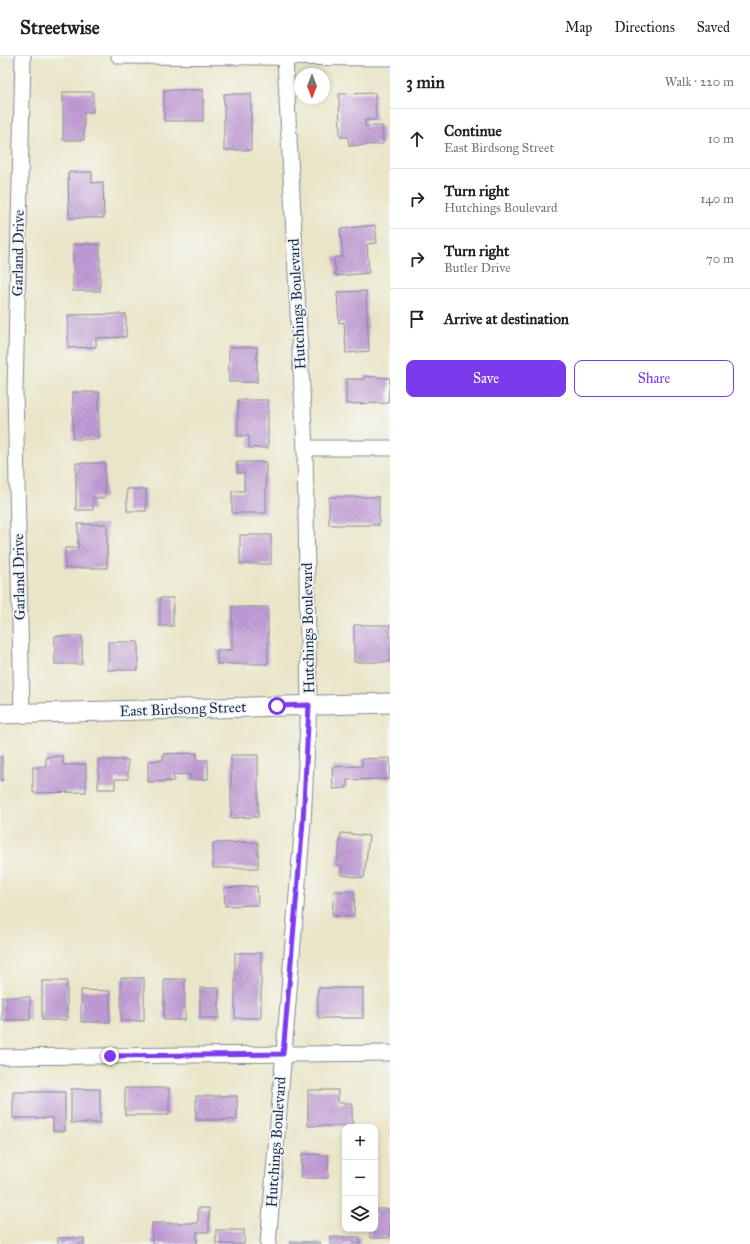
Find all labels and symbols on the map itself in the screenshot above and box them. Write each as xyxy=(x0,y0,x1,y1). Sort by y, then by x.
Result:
north arrow xyxy=(294,68,330,104)
street label: Garland Drive xyxy=(8,209,28,297)
street label: Hutchings Boulevard xyxy=(285,238,309,370)
street label: Garland Drive xyxy=(9,533,29,621)
street label: Hutchings Boulevard xyxy=(298,562,318,694)
route start xyxy=(268,697,286,715)
street label: East Birdsong Street xyxy=(119,698,247,720)
route end xyxy=(101,1047,119,1065)
street label: Hutchings Boulevard xyxy=(262,1076,290,1208)

